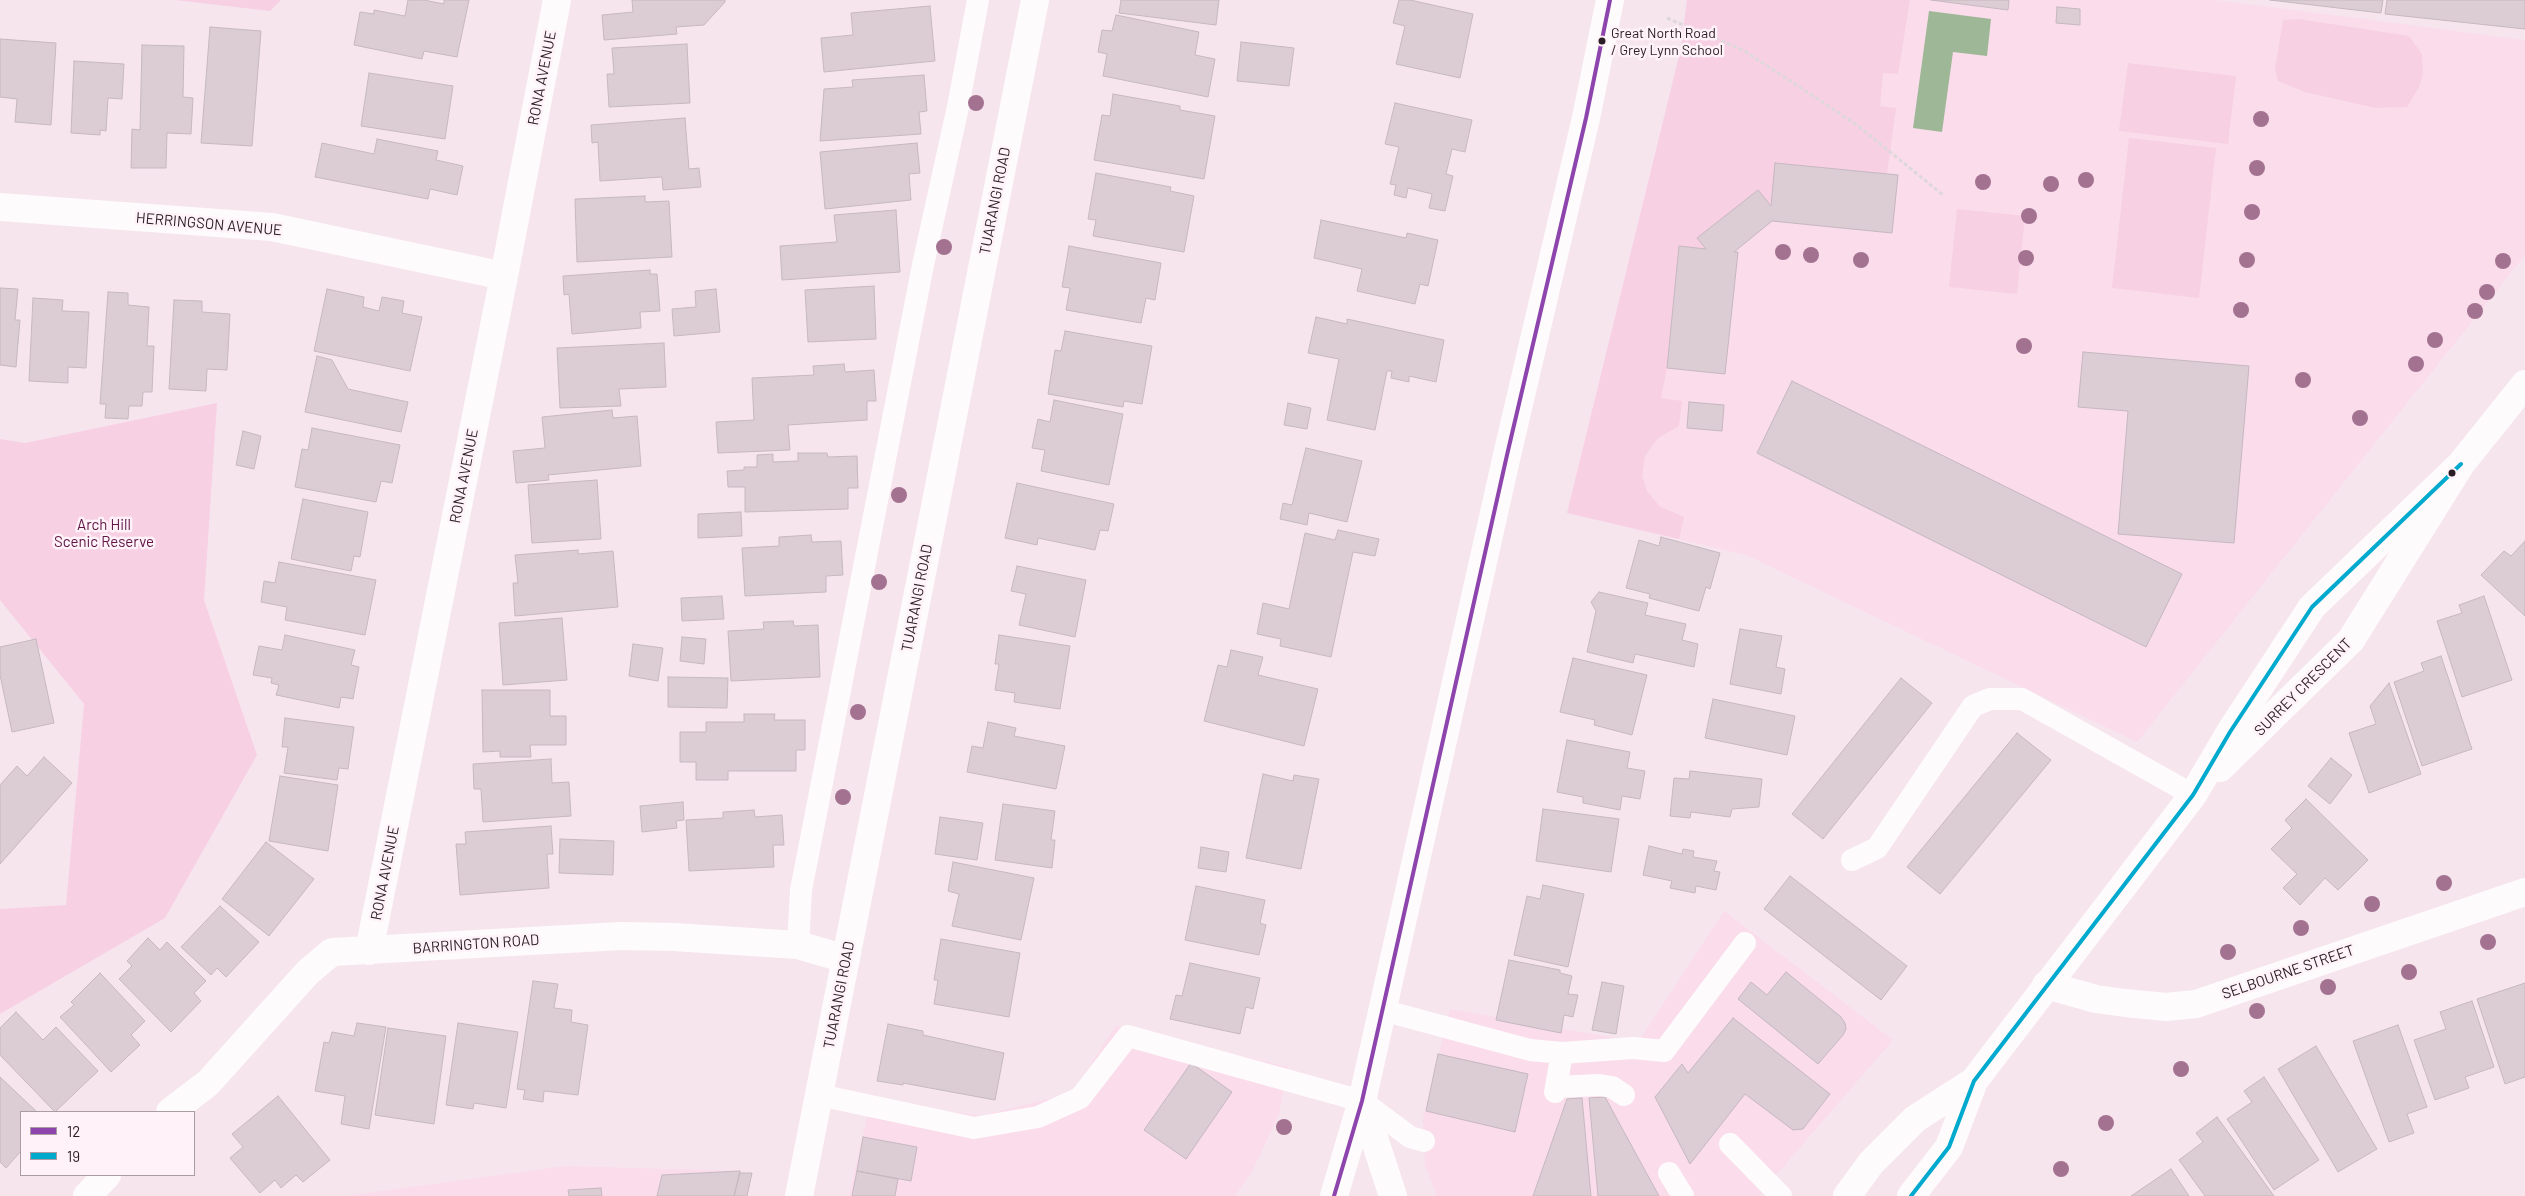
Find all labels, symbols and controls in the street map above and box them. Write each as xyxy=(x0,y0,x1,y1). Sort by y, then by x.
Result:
place label: Great North Road / Grey Lynn School xyxy=(1611,25,1723,58)
street label: RONA AVENUE xyxy=(524,29,560,127)
marker: Great North Road / Grey Lynn School xyxy=(1597,36,1607,46)
street label: TUARANGI ROAD xyxy=(976,146,1014,256)
street label: HERRINGSON AVENUE xyxy=(135,209,283,239)
street label: RONA AVENUE xyxy=(446,427,482,525)
unlabelled marker xyxy=(2447,468,2457,478)
park label: Arch Hill Scenic Reserve xyxy=(54,516,154,551)
street label: TUARANGI ROAD xyxy=(898,543,936,653)
street label: SURREY CRESCENT xyxy=(2251,635,2355,739)
street label: RONA AVENUE xyxy=(367,824,403,922)
street label: BARRINGTON ROAD xyxy=(412,931,540,957)
street label: TUARANGI ROAD xyxy=(820,940,858,1050)
street label: SELBOURNE STREET xyxy=(2219,941,2357,1003)
legend xyxy=(20,1111,195,1176)
text: 12 xyxy=(67,1122,80,1140)
text: 19 xyxy=(67,1147,80,1165)

